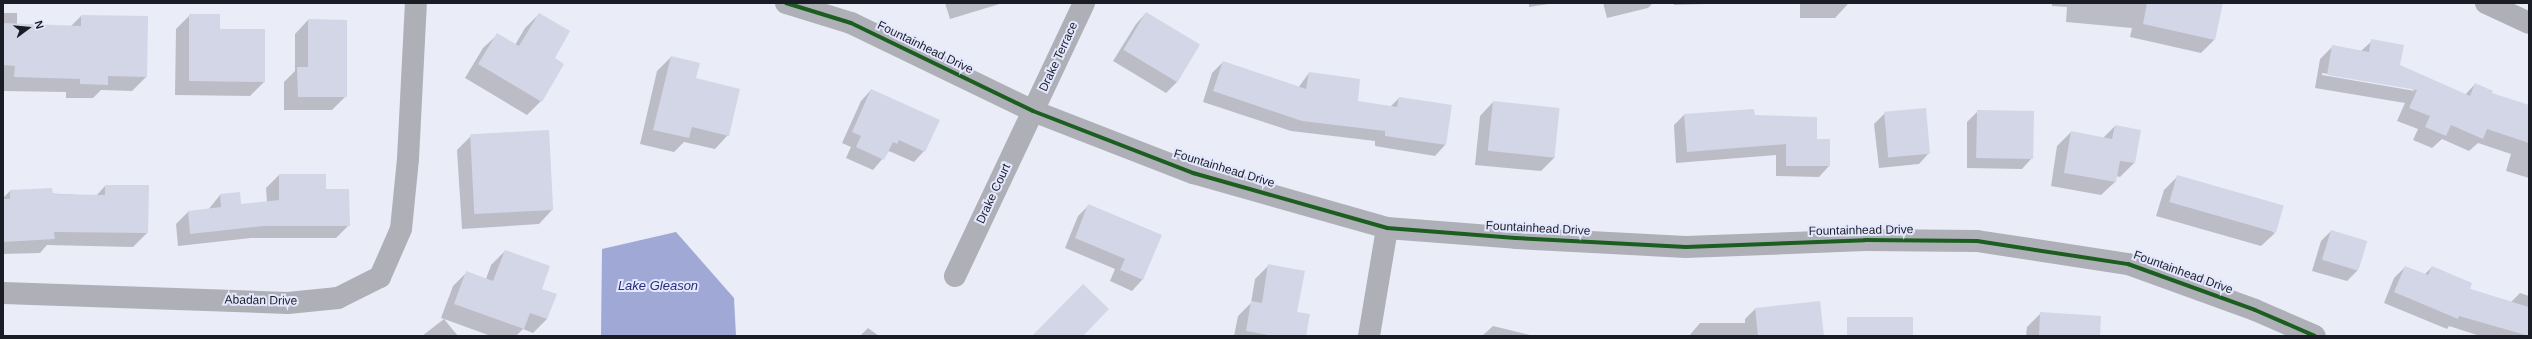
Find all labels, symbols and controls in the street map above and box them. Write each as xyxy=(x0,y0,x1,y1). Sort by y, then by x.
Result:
north arrow xyxy=(8,8,48,48)
text: N xyxy=(33,19,46,30)
street label: Fountainhead Drive xyxy=(875,19,975,77)
street label: Drake Terrace xyxy=(1037,20,1081,94)
street label: Fountainhead Drive xyxy=(1172,147,1276,191)
street label: Drake Court xyxy=(974,162,1014,226)
street label: Fountainhead Drive xyxy=(1485,219,1591,239)
street label: Fountainhead Drive xyxy=(1809,223,1913,239)
street label: Fountainhead Drive xyxy=(2131,248,2235,298)
water label: Lake Gleason xyxy=(618,278,698,294)
street label: Abadan Drive xyxy=(225,293,297,309)

